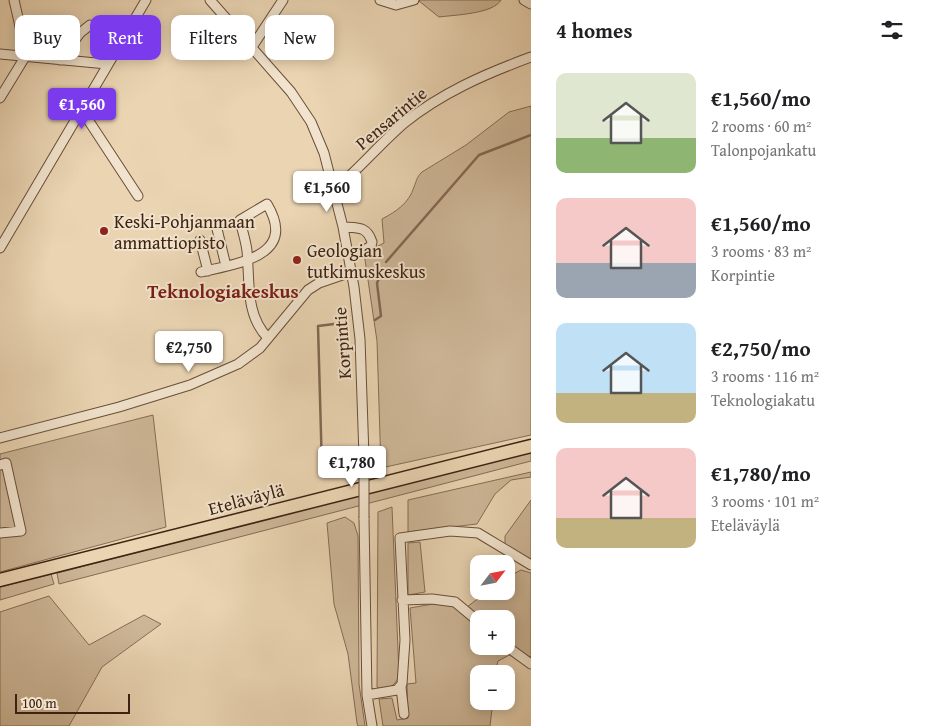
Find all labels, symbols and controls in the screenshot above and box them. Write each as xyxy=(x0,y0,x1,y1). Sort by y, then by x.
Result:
chip: Buy xyxy=(15,15,80,60)
chip: Rent xyxy=(90,15,161,60)
chip: Filters xyxy=(171,15,255,60)
chip: New xyxy=(265,15,334,60)
text: 4 homes xyxy=(556,15,632,46)
icon: filters xyxy=(878,16,906,44)
street label: Pensarintie xyxy=(349,80,433,156)
text: €1,560/mo xyxy=(711,83,811,114)
pin: €1,560 xyxy=(41,88,123,130)
text: €1,560 xyxy=(59,92,105,116)
icon: home xyxy=(596,93,656,153)
text: 2 rooms · 60 m² xyxy=(711,114,811,138)
text: Talonpojankatu xyxy=(711,138,816,162)
pin: €1,560 xyxy=(286,170,368,213)
text: €1,560 xyxy=(304,175,350,199)
place label: Keski-Pohjanmaan ammattiopisto xyxy=(114,208,255,256)
text: €1,560/mo xyxy=(711,208,811,239)
icon: home xyxy=(596,218,656,278)
marker: Keski-Pohjanmaan ammattiopisto xyxy=(98,225,110,237)
place label: Geologian tutkimuskeskus xyxy=(307,237,426,285)
text: 3 rooms · 83 m² xyxy=(711,239,811,263)
marker: Geologian tutkimuskeskus xyxy=(291,254,303,266)
text: Korpintie xyxy=(711,263,775,287)
district label: Teknologiakeskus xyxy=(147,277,299,305)
street label: Korpintie xyxy=(326,306,358,380)
pin: €2,750 xyxy=(148,330,230,373)
text: €2,750/mo xyxy=(711,333,811,364)
text: €2,750 xyxy=(166,335,212,359)
icon: home xyxy=(596,343,656,403)
text: 3 rooms · 116 m² xyxy=(711,364,819,388)
text: Teknologiakatu xyxy=(711,388,815,412)
pin: €1,780 xyxy=(311,446,393,488)
text: €1,780 xyxy=(329,450,375,474)
text: €1,780/mo xyxy=(711,458,811,489)
icon: home xyxy=(596,468,656,528)
street label: Eteläväylä xyxy=(205,476,287,522)
text: 3 rooms · 101 m² xyxy=(711,489,819,513)
text: Eteläväylä xyxy=(711,513,780,537)
north arrow xyxy=(470,555,515,600)
map controls xyxy=(470,555,515,710)
button: + xyxy=(470,610,515,655)
button: − xyxy=(470,665,515,710)
scale bar xyxy=(15,691,130,714)
text: 100 m xyxy=(22,693,57,713)

